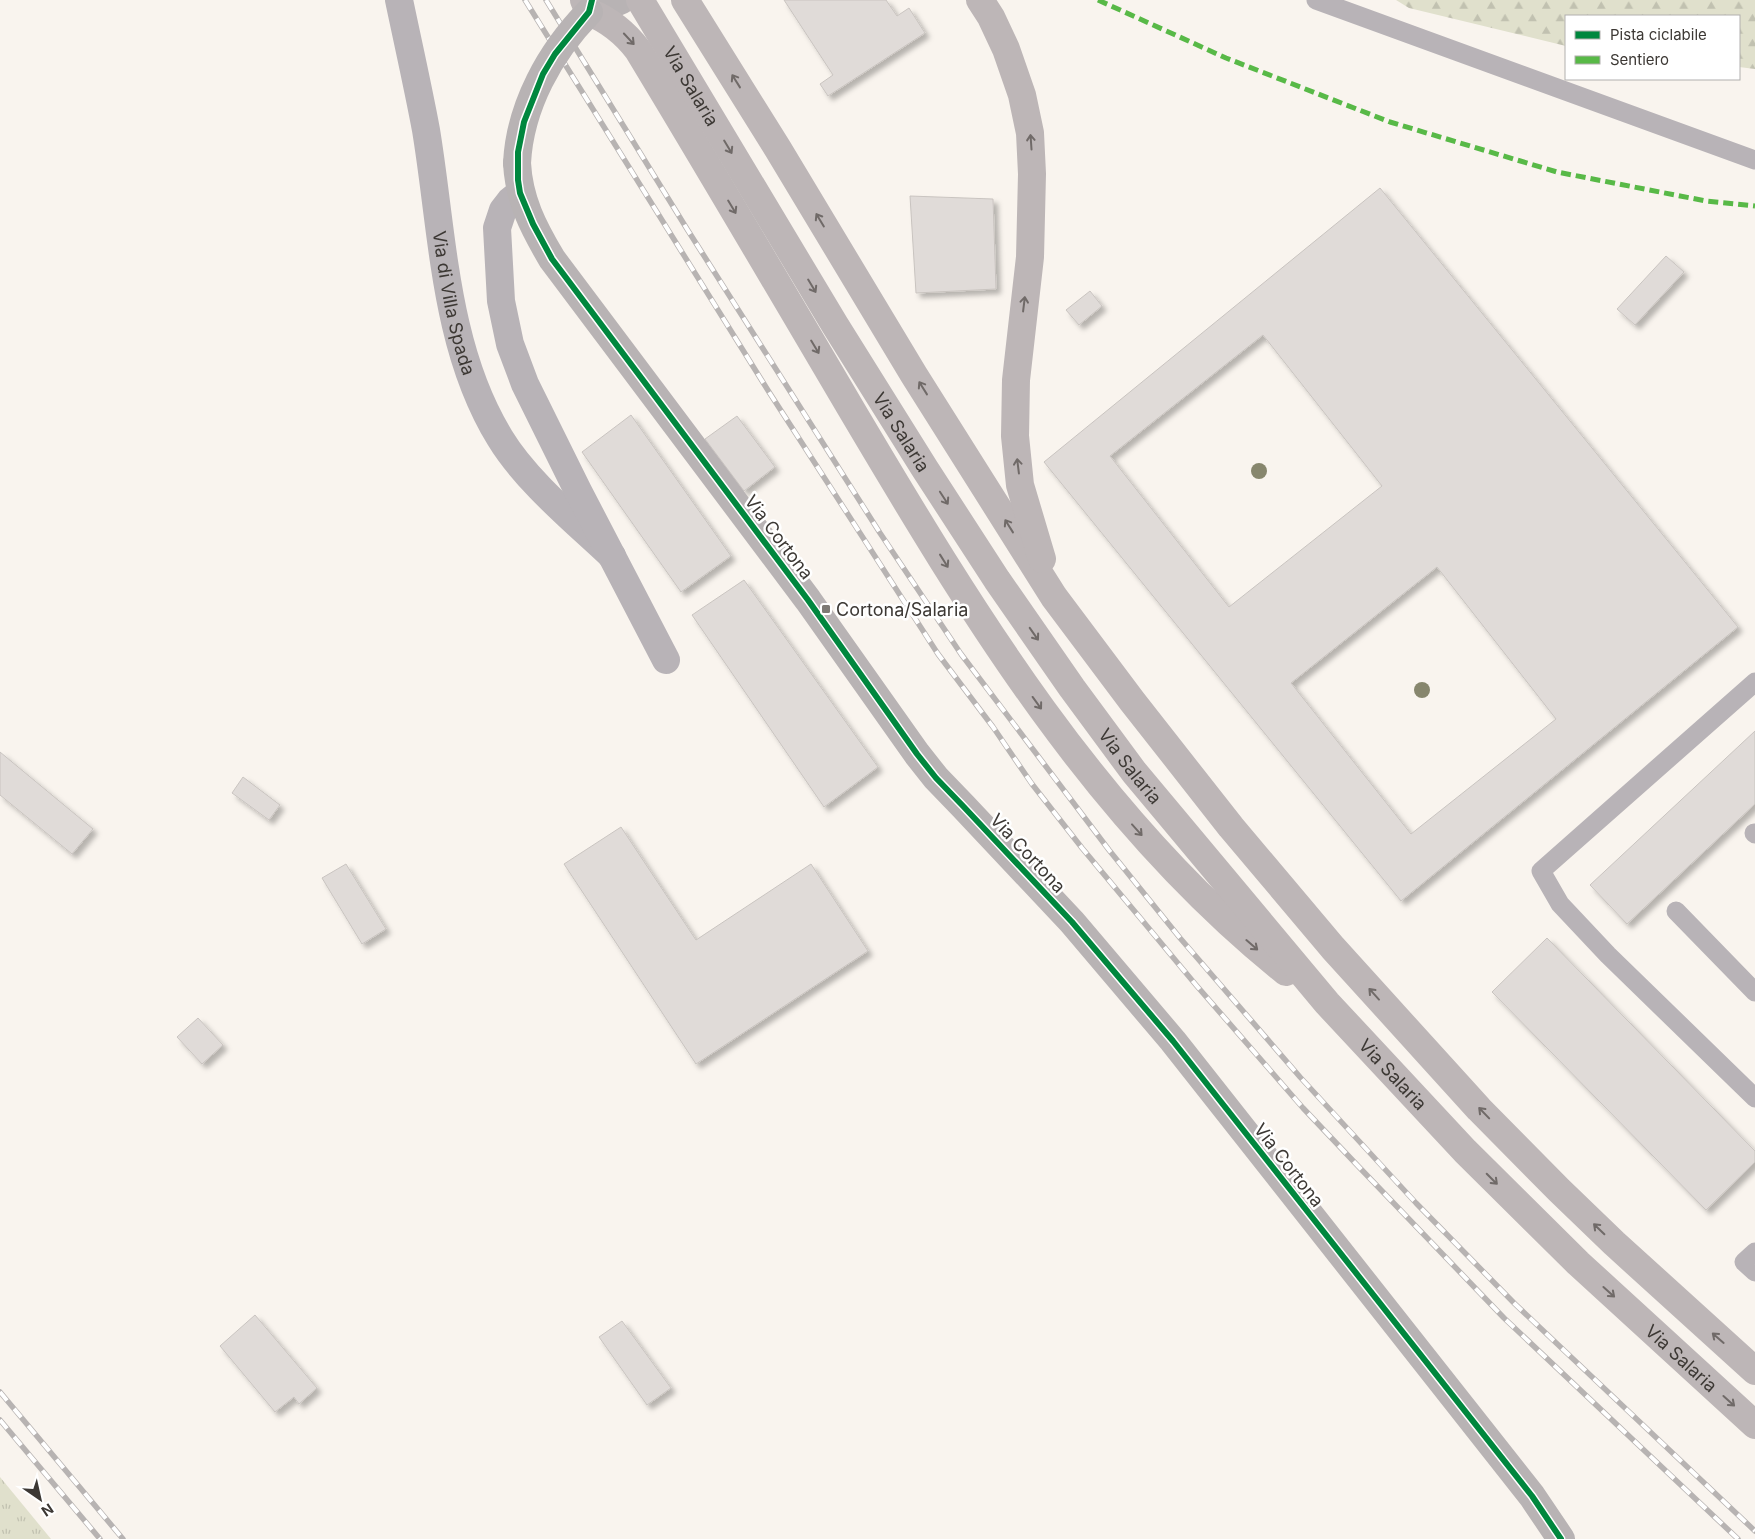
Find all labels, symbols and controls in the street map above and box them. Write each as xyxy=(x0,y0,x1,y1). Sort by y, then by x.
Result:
legend xyxy=(1565,15,1740,80)
text: Pista ciclabile xyxy=(1610,25,1707,44)
one-way arrow xyxy=(623,33,635,45)
street label: Via Salaria xyxy=(659,42,724,130)
text: Sentiero xyxy=(1610,50,1669,69)
one-way arrow xyxy=(730,74,740,88)
one-way arrow xyxy=(1026,134,1035,150)
one-way arrow xyxy=(723,140,733,154)
one-way arrow xyxy=(728,199,738,213)
one-way arrow xyxy=(815,212,825,227)
street label: Via di Villa Spada xyxy=(429,229,480,378)
one-way arrow xyxy=(807,279,817,293)
one-way arrow xyxy=(1019,296,1029,312)
one-way arrow xyxy=(810,339,820,353)
one-way arrow xyxy=(917,382,927,396)
street label: Via Salaria xyxy=(869,388,934,475)
one-way arrow xyxy=(1013,458,1023,474)
street label: Via Cortona xyxy=(740,491,818,583)
one-way arrow xyxy=(939,491,949,505)
one-way arrow xyxy=(1004,519,1014,533)
one-way arrow xyxy=(939,554,949,568)
place label: Cortona/Salaria xyxy=(836,599,968,620)
marker: Cortona/Salaria xyxy=(820,603,832,615)
one-way arrow xyxy=(1029,626,1039,640)
one-way arrow xyxy=(1032,695,1042,709)
street label: Via Salaria xyxy=(1095,724,1166,808)
street label: Via Cortona xyxy=(986,809,1070,897)
one-way arrow xyxy=(1131,824,1143,837)
one-way arrow xyxy=(1246,939,1259,951)
one-way arrow xyxy=(1368,987,1380,1000)
street label: Via Salaria xyxy=(1355,1034,1431,1114)
one-way arrow xyxy=(1478,1107,1490,1120)
street label: Via Cortona xyxy=(1250,1119,1328,1211)
one-way arrow xyxy=(1486,1172,1498,1184)
one-way arrow xyxy=(1593,1222,1605,1235)
one-way arrow xyxy=(1602,1286,1615,1298)
street label: Via Salaria xyxy=(1642,1320,1722,1396)
one-way arrow xyxy=(1712,1333,1725,1344)
one-way arrow xyxy=(1722,1396,1735,1407)
north arrow xyxy=(15,1474,65,1524)
text: N xyxy=(38,1500,57,1520)

